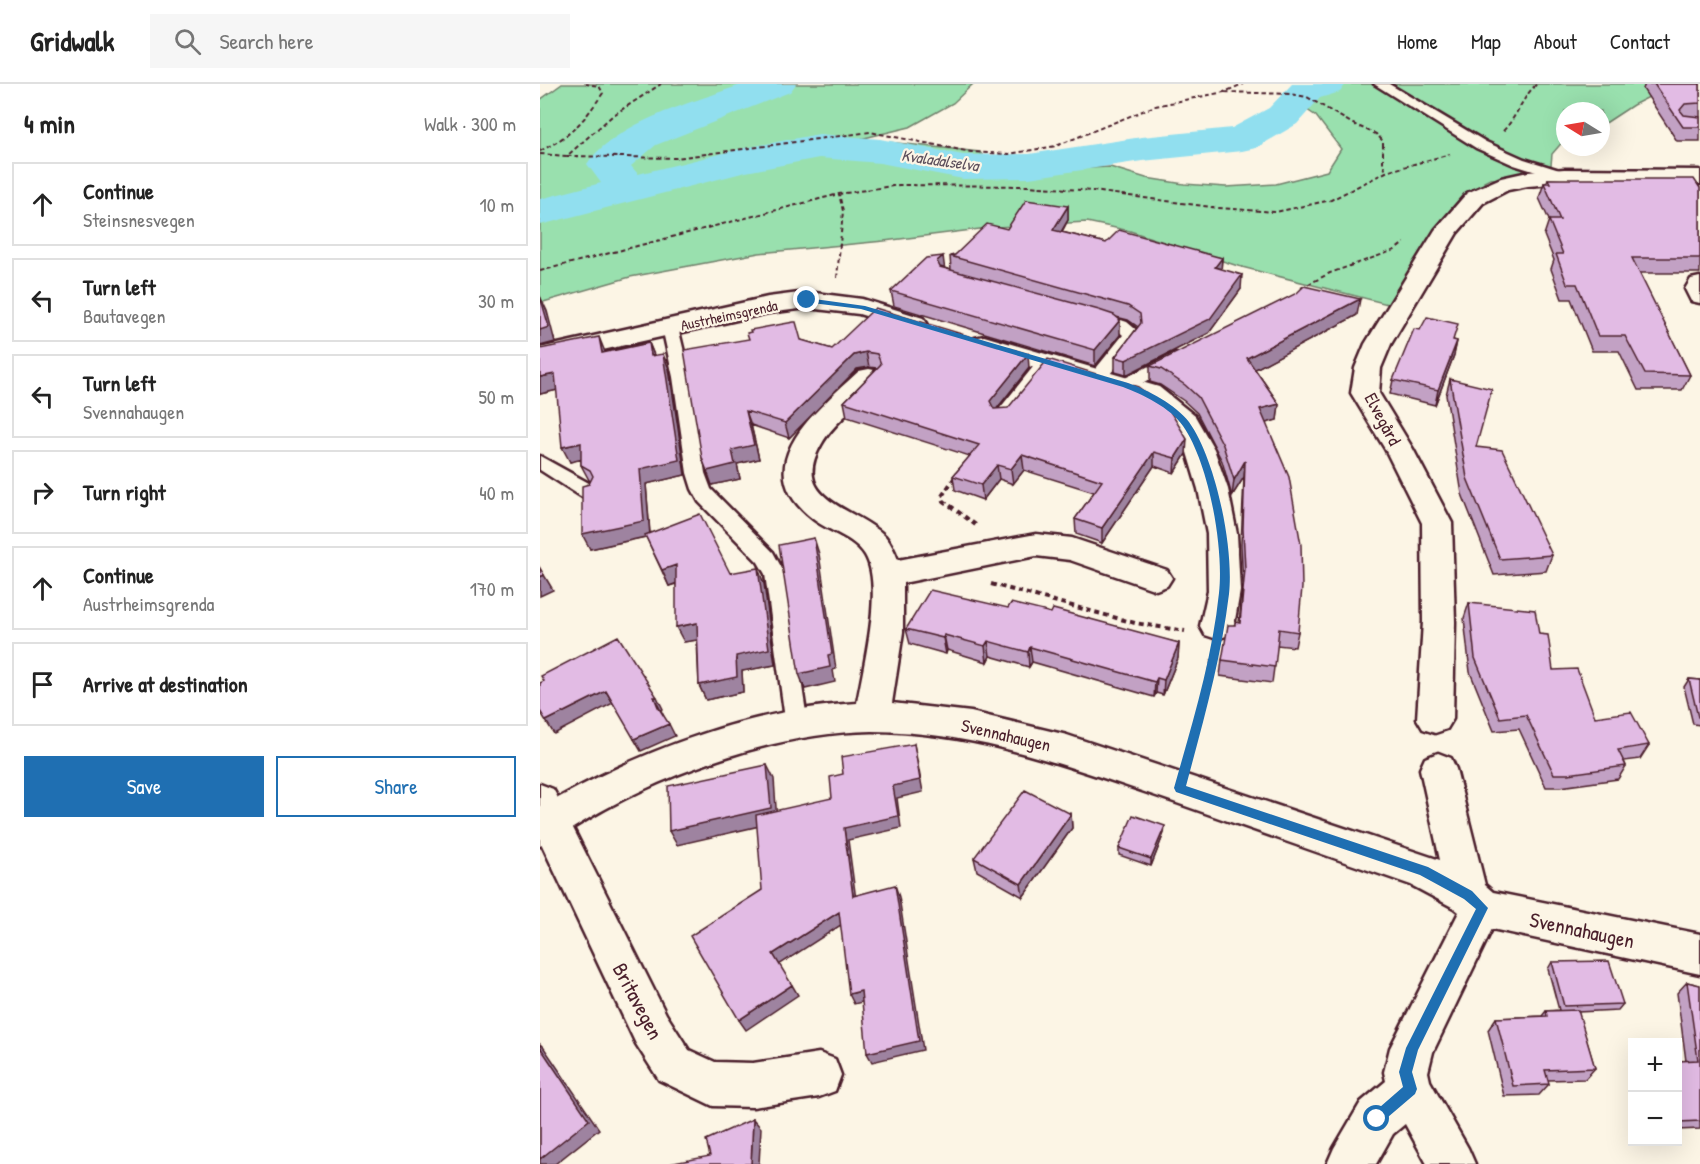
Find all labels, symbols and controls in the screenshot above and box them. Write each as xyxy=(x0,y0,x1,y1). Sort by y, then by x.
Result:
search box xyxy=(150,14,570,68)
text: Gridwalk xyxy=(30,22,114,60)
icon: search xyxy=(171,25,204,58)
text: Search here xyxy=(219,26,313,56)
text: Home xyxy=(1397,27,1438,56)
text: Map xyxy=(1471,27,1501,56)
text: About xyxy=(1534,27,1577,56)
text: Contact xyxy=(1610,27,1670,56)
north arrow xyxy=(1556,102,1610,156)
text: 4 min xyxy=(24,106,75,141)
text: Walk · 300 m xyxy=(424,110,516,137)
water label: Kvaladalselva xyxy=(900,144,982,177)
text: Continue xyxy=(83,176,154,206)
icon: ahead xyxy=(26,188,59,221)
text: 10 m xyxy=(480,191,514,218)
text: Steinsnesvegen xyxy=(83,206,195,233)
text: Turn left xyxy=(83,272,156,302)
icon: left xyxy=(26,284,59,317)
route end xyxy=(793,286,819,312)
text: 30 m xyxy=(478,287,514,314)
street label: Austrheimsgrenda xyxy=(679,294,780,336)
text: Bautavegen xyxy=(83,302,166,329)
text: Turn left xyxy=(83,368,156,398)
icon: left xyxy=(26,380,59,413)
text: 50 m xyxy=(478,383,514,410)
street label: Elvegård xyxy=(1359,388,1407,450)
text: Svennahaugen xyxy=(83,398,184,425)
icon: right xyxy=(26,476,59,509)
text: Turn right xyxy=(83,477,166,507)
text: 40 m xyxy=(479,479,514,506)
text: Continue xyxy=(83,560,154,590)
icon: ahead xyxy=(26,572,59,605)
text: 170 m xyxy=(470,575,514,602)
text: Austrheimsgrenda xyxy=(83,590,214,617)
icon: arrive xyxy=(26,668,59,701)
text: Arrive at destination xyxy=(83,669,248,699)
street label: Svennahaugen xyxy=(959,713,1053,757)
button: Save xyxy=(24,756,264,817)
button: Share xyxy=(276,756,516,817)
street label: Svennahaugen xyxy=(1527,905,1637,955)
street label: Britavegen xyxy=(606,958,670,1044)
map controls xyxy=(1628,1038,1682,1146)
button: + xyxy=(1628,1038,1682,1092)
button: − xyxy=(1628,1092,1682,1146)
route start xyxy=(1363,1105,1389,1131)

